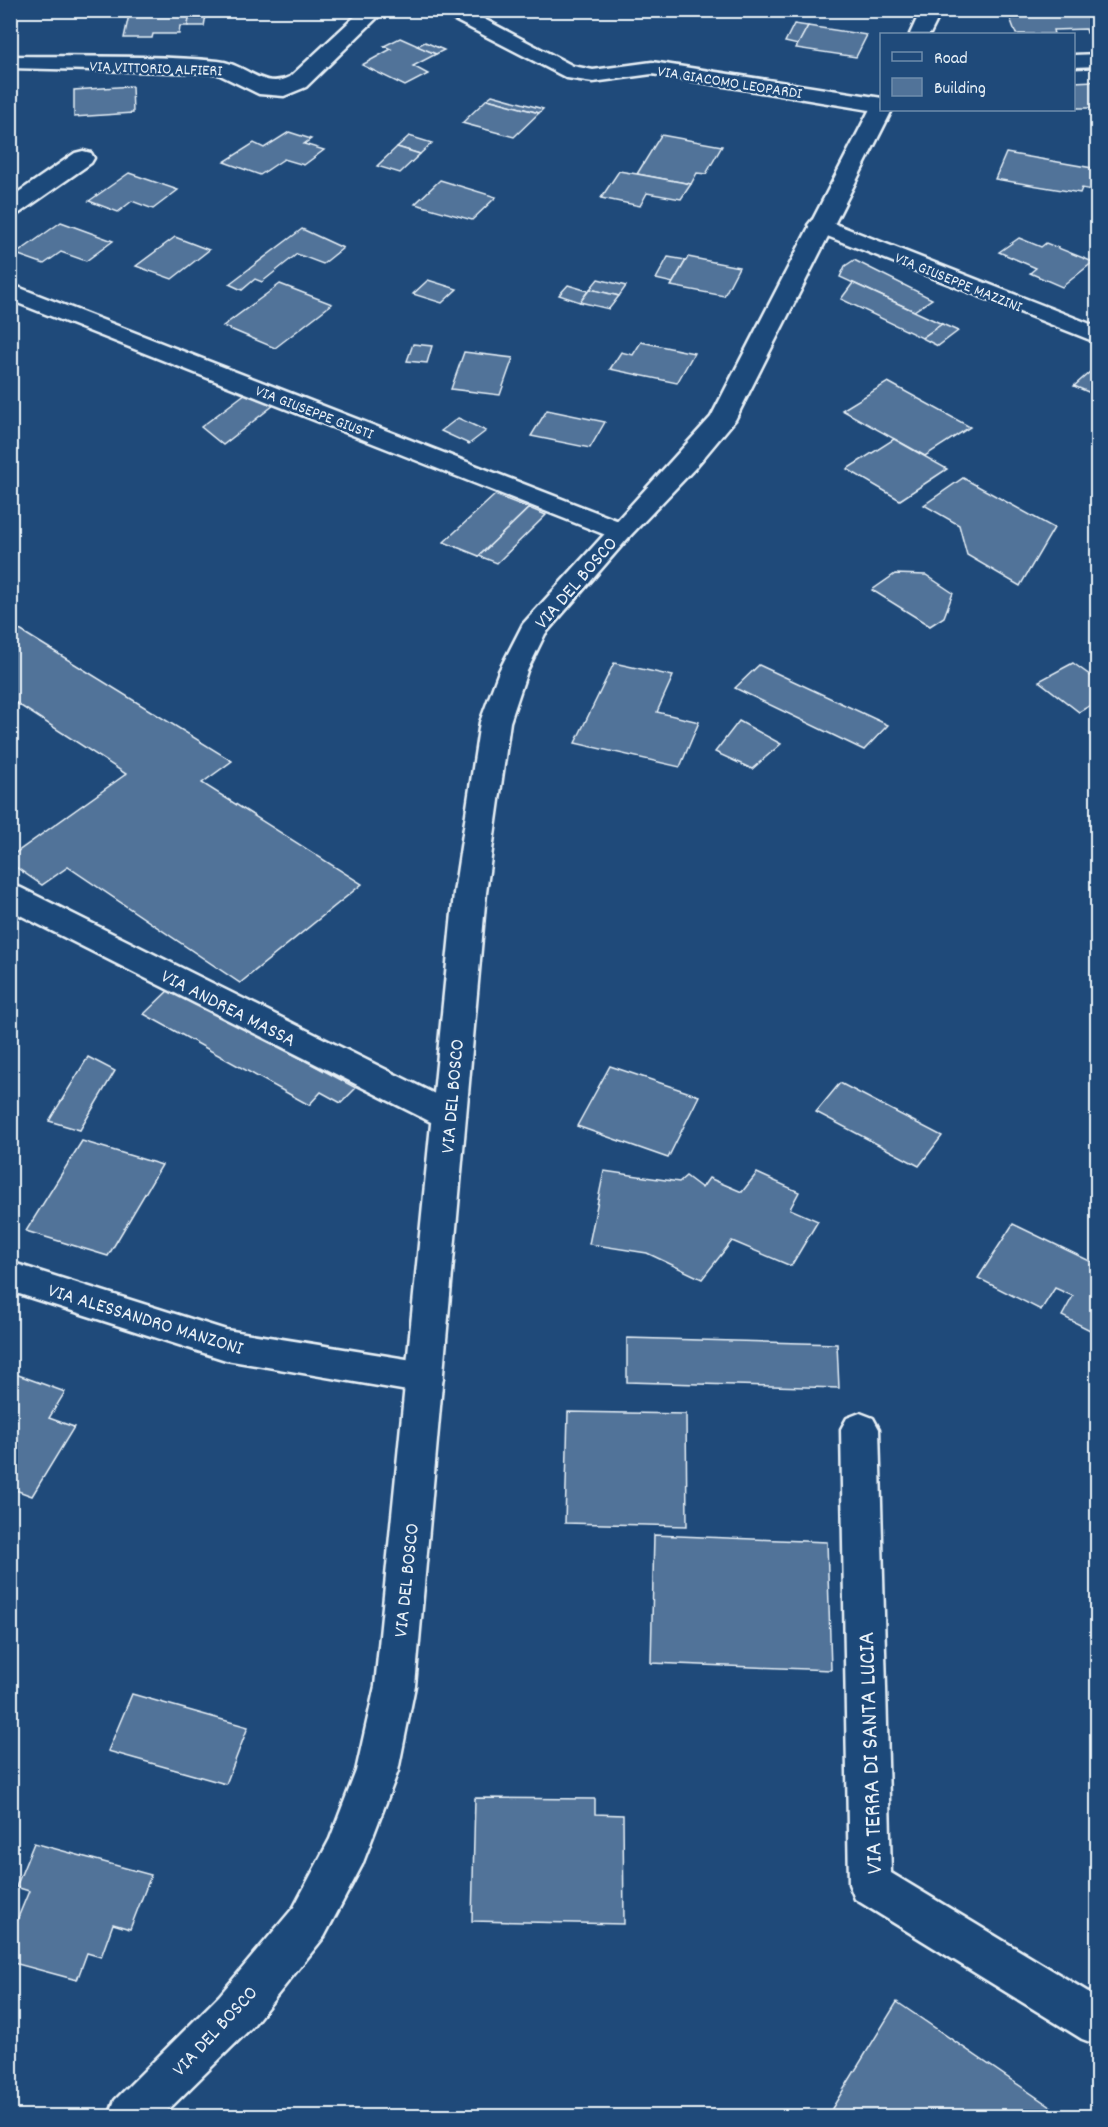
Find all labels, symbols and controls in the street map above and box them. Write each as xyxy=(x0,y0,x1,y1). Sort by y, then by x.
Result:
legend xyxy=(880,33,1075,111)
text: Road xyxy=(934,47,968,72)
street label: VIA VITTORIO ALFIERI xyxy=(89,56,223,83)
street label: VIA GIACOMO LEOPARDI xyxy=(656,61,804,106)
text: Building xyxy=(934,77,986,102)
street label: VIA GIUSEPPE MAZZINI xyxy=(891,247,1025,319)
street label: VIA GIUSEPPE GIUSTI xyxy=(252,380,376,446)
street label: VIA DEL BOSCO xyxy=(529,532,625,636)
street label: VIA ANDREA MASSA xyxy=(155,964,300,1056)
street label: VIA DEL BOSCO xyxy=(435,1038,473,1155)
street label: VIA ALESSANDRO MANZONI xyxy=(44,1278,246,1364)
street label: VIA DEL BOSCO xyxy=(388,1522,428,1639)
street label: VIA TERRA DI SANTA LUCIA xyxy=(851,1631,893,1875)
street label: VIA DEL BOSCO xyxy=(167,1981,266,2084)

